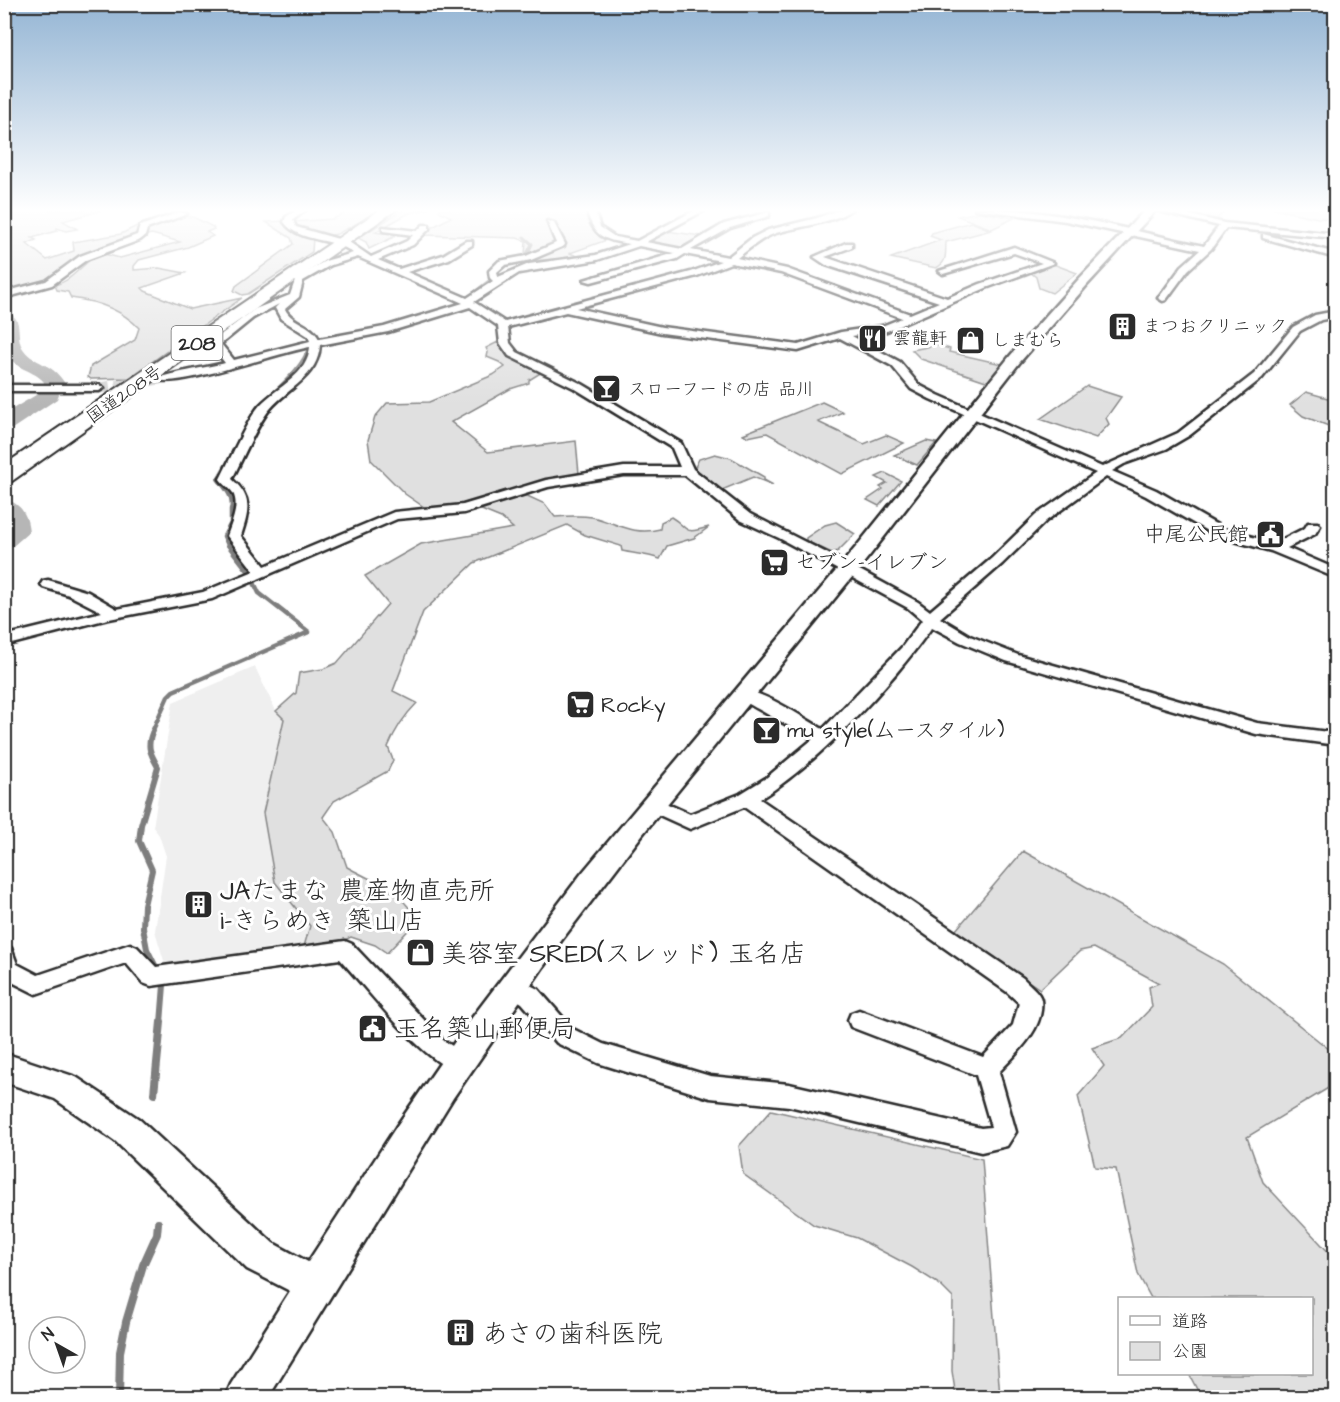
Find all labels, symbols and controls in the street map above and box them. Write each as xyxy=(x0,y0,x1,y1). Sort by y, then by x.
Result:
building icon: まつおクリニック xyxy=(1106,310,1138,342)
place label: まつおクリニック xyxy=(1143,314,1287,339)
restaurant icon: 雲龍軒 xyxy=(856,322,888,354)
shop icon: しまむら xyxy=(955,324,987,356)
road number: 208 xyxy=(172,326,222,360)
place label: 雲龍軒 xyxy=(893,326,947,351)
place label: しまむら xyxy=(992,328,1064,353)
street label: 国道208号 xyxy=(81,359,167,430)
bar icon: スローフードの店 品川 xyxy=(591,373,623,405)
place label: スローフードの店 品川 xyxy=(628,377,814,402)
public building icon: 中尾公民館 xyxy=(1254,518,1286,550)
place label: 中尾公民館 xyxy=(1144,520,1249,549)
supermarket icon: セブン-イレブン xyxy=(758,546,790,578)
place label: セブン-イレブン xyxy=(795,548,949,577)
supermarket icon: Rocky xyxy=(564,689,596,721)
place label: Rocky xyxy=(601,691,666,722)
bar icon: mu style(厶ースタイル) xyxy=(750,714,782,746)
place label: mu style(厶ースタイル) xyxy=(787,716,1004,747)
place label: JAたまな 農産物直売所 i-きらめき 築山店 xyxy=(220,873,495,939)
building icon: JAたまな 農産物直売所 i-きらめき 築山店 xyxy=(183,889,215,921)
place label: 美容室 SRED(スレッド) 玉名店 xyxy=(441,936,806,972)
shop icon: 美容室 SRED(スレッド) 玉名店 xyxy=(404,937,436,969)
place label: 玉名築山郵便局 xyxy=(394,1011,576,1047)
public building icon: 玉名築山郵便局 xyxy=(357,1012,389,1044)
legend xyxy=(1118,1297,1313,1375)
text: 道路 xyxy=(1172,1309,1208,1334)
north arrow xyxy=(27,1315,87,1375)
place label: あさの歯科医院 xyxy=(482,1316,662,1352)
building icon: あさの歯科医院 xyxy=(445,1317,477,1349)
text: N xyxy=(37,1323,59,1346)
text: 公園 xyxy=(1172,1339,1208,1364)

